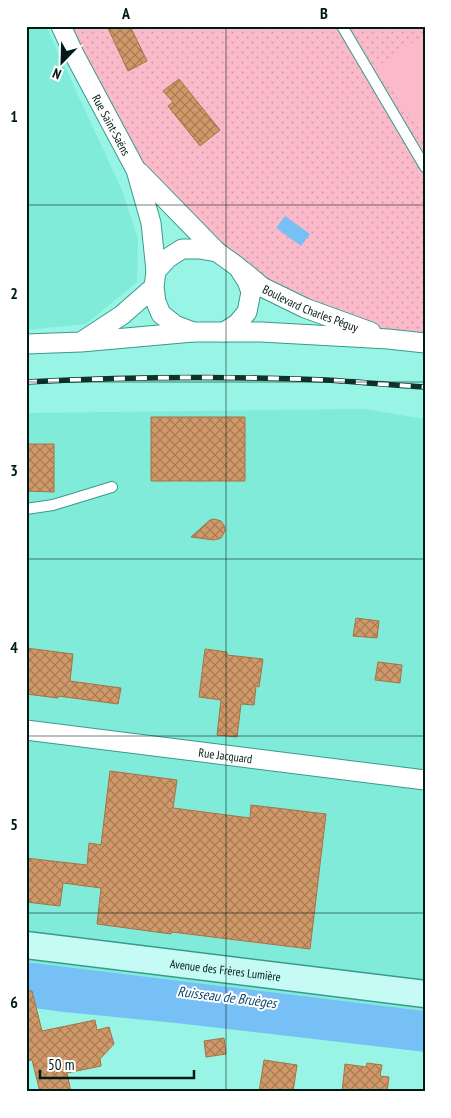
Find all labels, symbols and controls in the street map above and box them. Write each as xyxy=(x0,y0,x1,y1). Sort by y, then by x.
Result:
text: A xyxy=(121,3,131,23)
text: B xyxy=(320,3,328,23)
north arrow xyxy=(38,38,88,88)
text: N xyxy=(50,64,64,84)
street label: Rue Saint-Saëns xyxy=(89,92,134,158)
text: 1 xyxy=(10,106,18,126)
street label: Boulevard Charles Péguy xyxy=(261,281,361,335)
text: 2 xyxy=(10,283,18,303)
text: 3 xyxy=(10,460,18,480)
text: 4 xyxy=(10,637,18,657)
street label: Rue Jacquard xyxy=(198,744,253,766)
text: 5 xyxy=(10,814,18,834)
street label: Avenue des Frères Lumière xyxy=(169,955,282,984)
water label: Ruisseau de Bruèges xyxy=(177,982,279,1012)
text: 6 xyxy=(10,992,18,1012)
scale bar xyxy=(40,1048,194,1080)
text: 50 m xyxy=(48,1055,74,1074)

